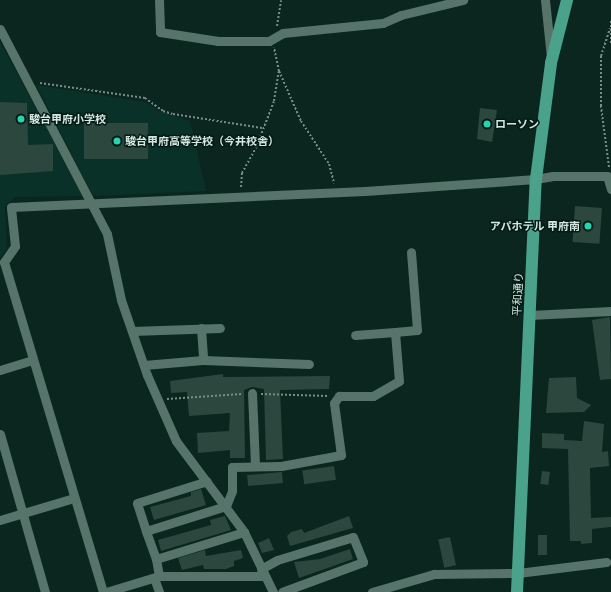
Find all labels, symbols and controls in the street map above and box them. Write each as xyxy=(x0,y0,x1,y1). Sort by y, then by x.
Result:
place label: 駿台甲府小学校 xyxy=(29,112,106,126)
marker: 駿台甲府小学校 xyxy=(16,114,26,124)
place label: ローソン xyxy=(495,117,539,131)
marker: ローソン xyxy=(482,119,492,129)
place label: 駿台甲府高等学校（今井校舎） xyxy=(125,134,279,148)
marker: 駿台甲府高等学校（今井校舎） xyxy=(112,136,122,146)
place label: アパホテル 甲府南 xyxy=(490,219,580,233)
marker: アパホテル 甲府南 xyxy=(583,221,593,231)
street label: 平和通り xyxy=(510,272,526,316)

